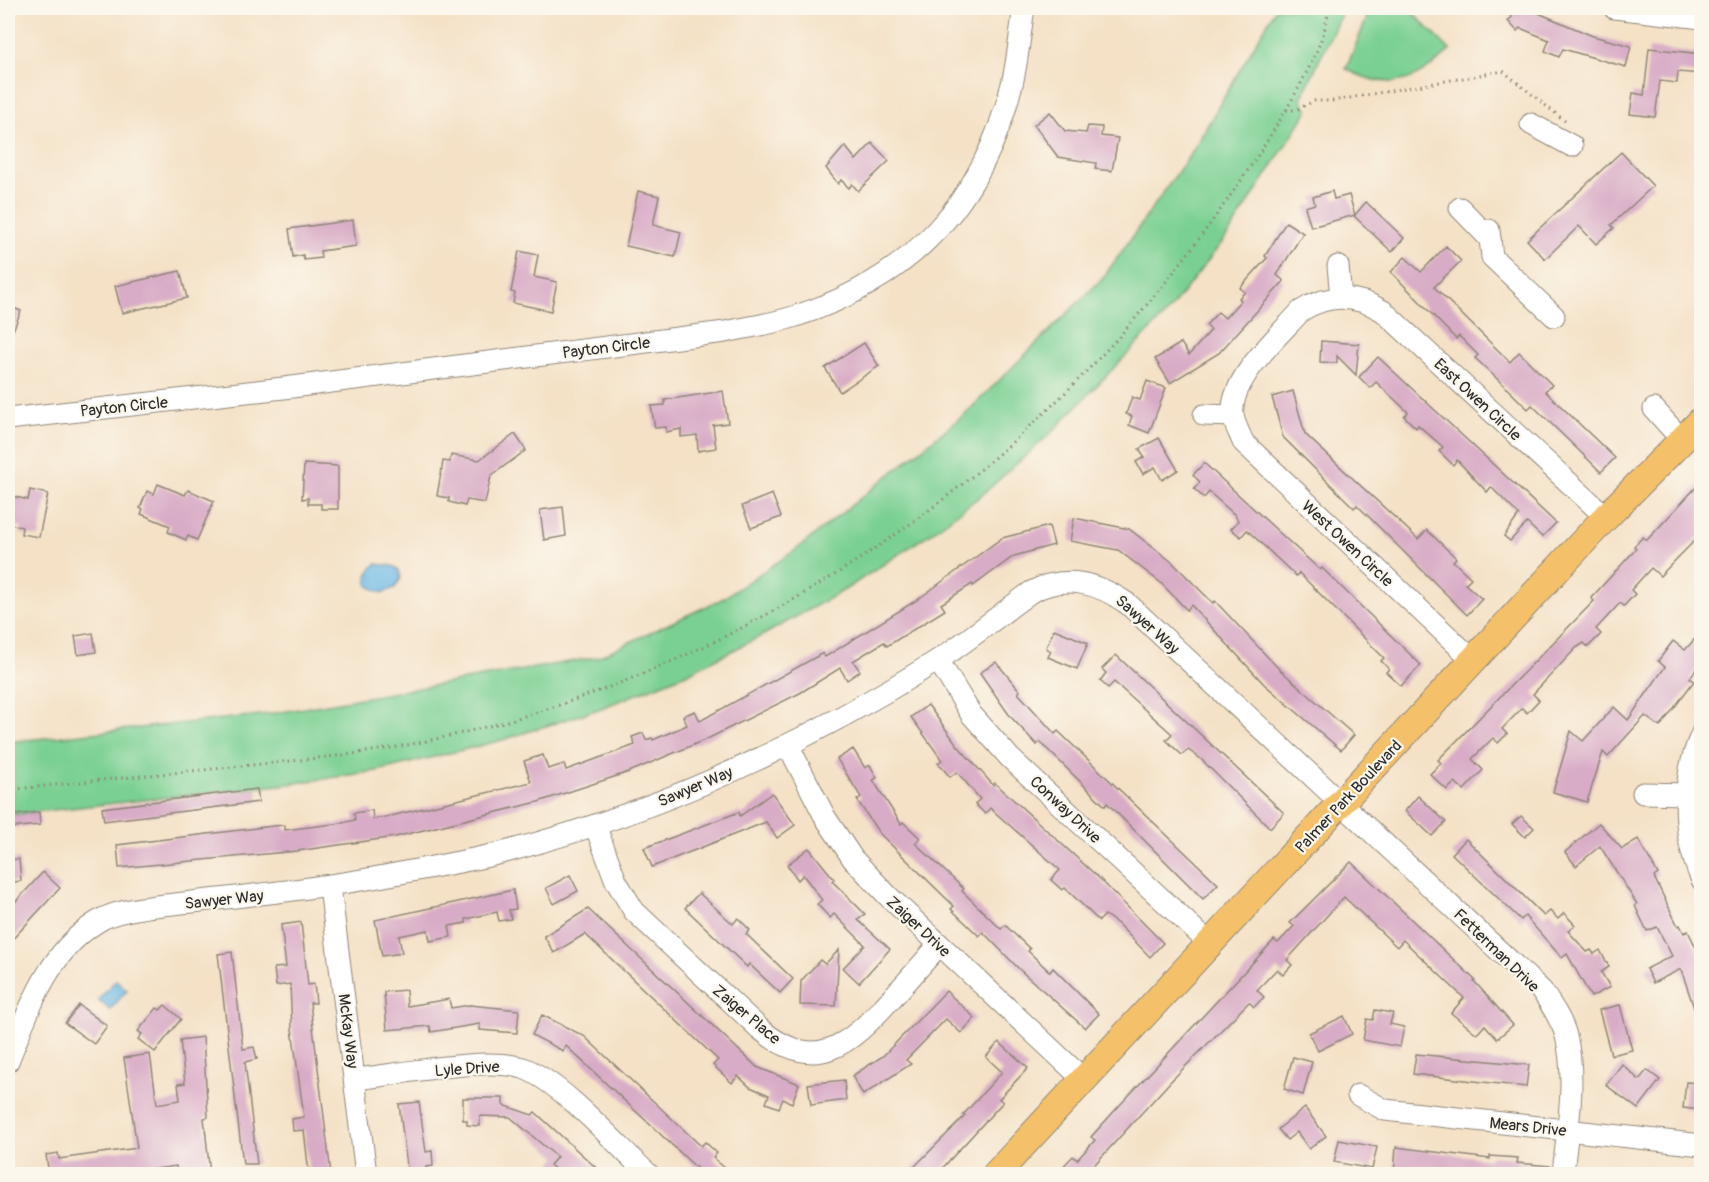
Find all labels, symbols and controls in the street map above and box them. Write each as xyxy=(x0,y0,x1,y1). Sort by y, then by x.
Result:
street label: Payton Circle xyxy=(561,333,651,363)
street label: East Owen Circle xyxy=(1429,354,1525,445)
street label: Payton Circle xyxy=(79,392,169,422)
street label: West Owen Circle xyxy=(1297,496,1397,591)
street label: Sawyer Way xyxy=(1111,591,1184,659)
street label: Palmer Park Boulevard xyxy=(1291,736,1406,857)
street label: Sawyer Way xyxy=(655,762,736,812)
street label: Conway Drive xyxy=(1026,772,1105,848)
street label: Sawyer Way xyxy=(184,886,265,914)
street label: Zaiger Drive xyxy=(882,892,955,962)
street label: Fetterman Drive xyxy=(1449,905,1543,997)
street label: Zaiger Place xyxy=(708,981,784,1049)
street label: McKay Way xyxy=(334,993,363,1070)
street label: Lyle Drive xyxy=(434,1057,500,1081)
street label: Mears Drive xyxy=(1488,1113,1568,1141)

